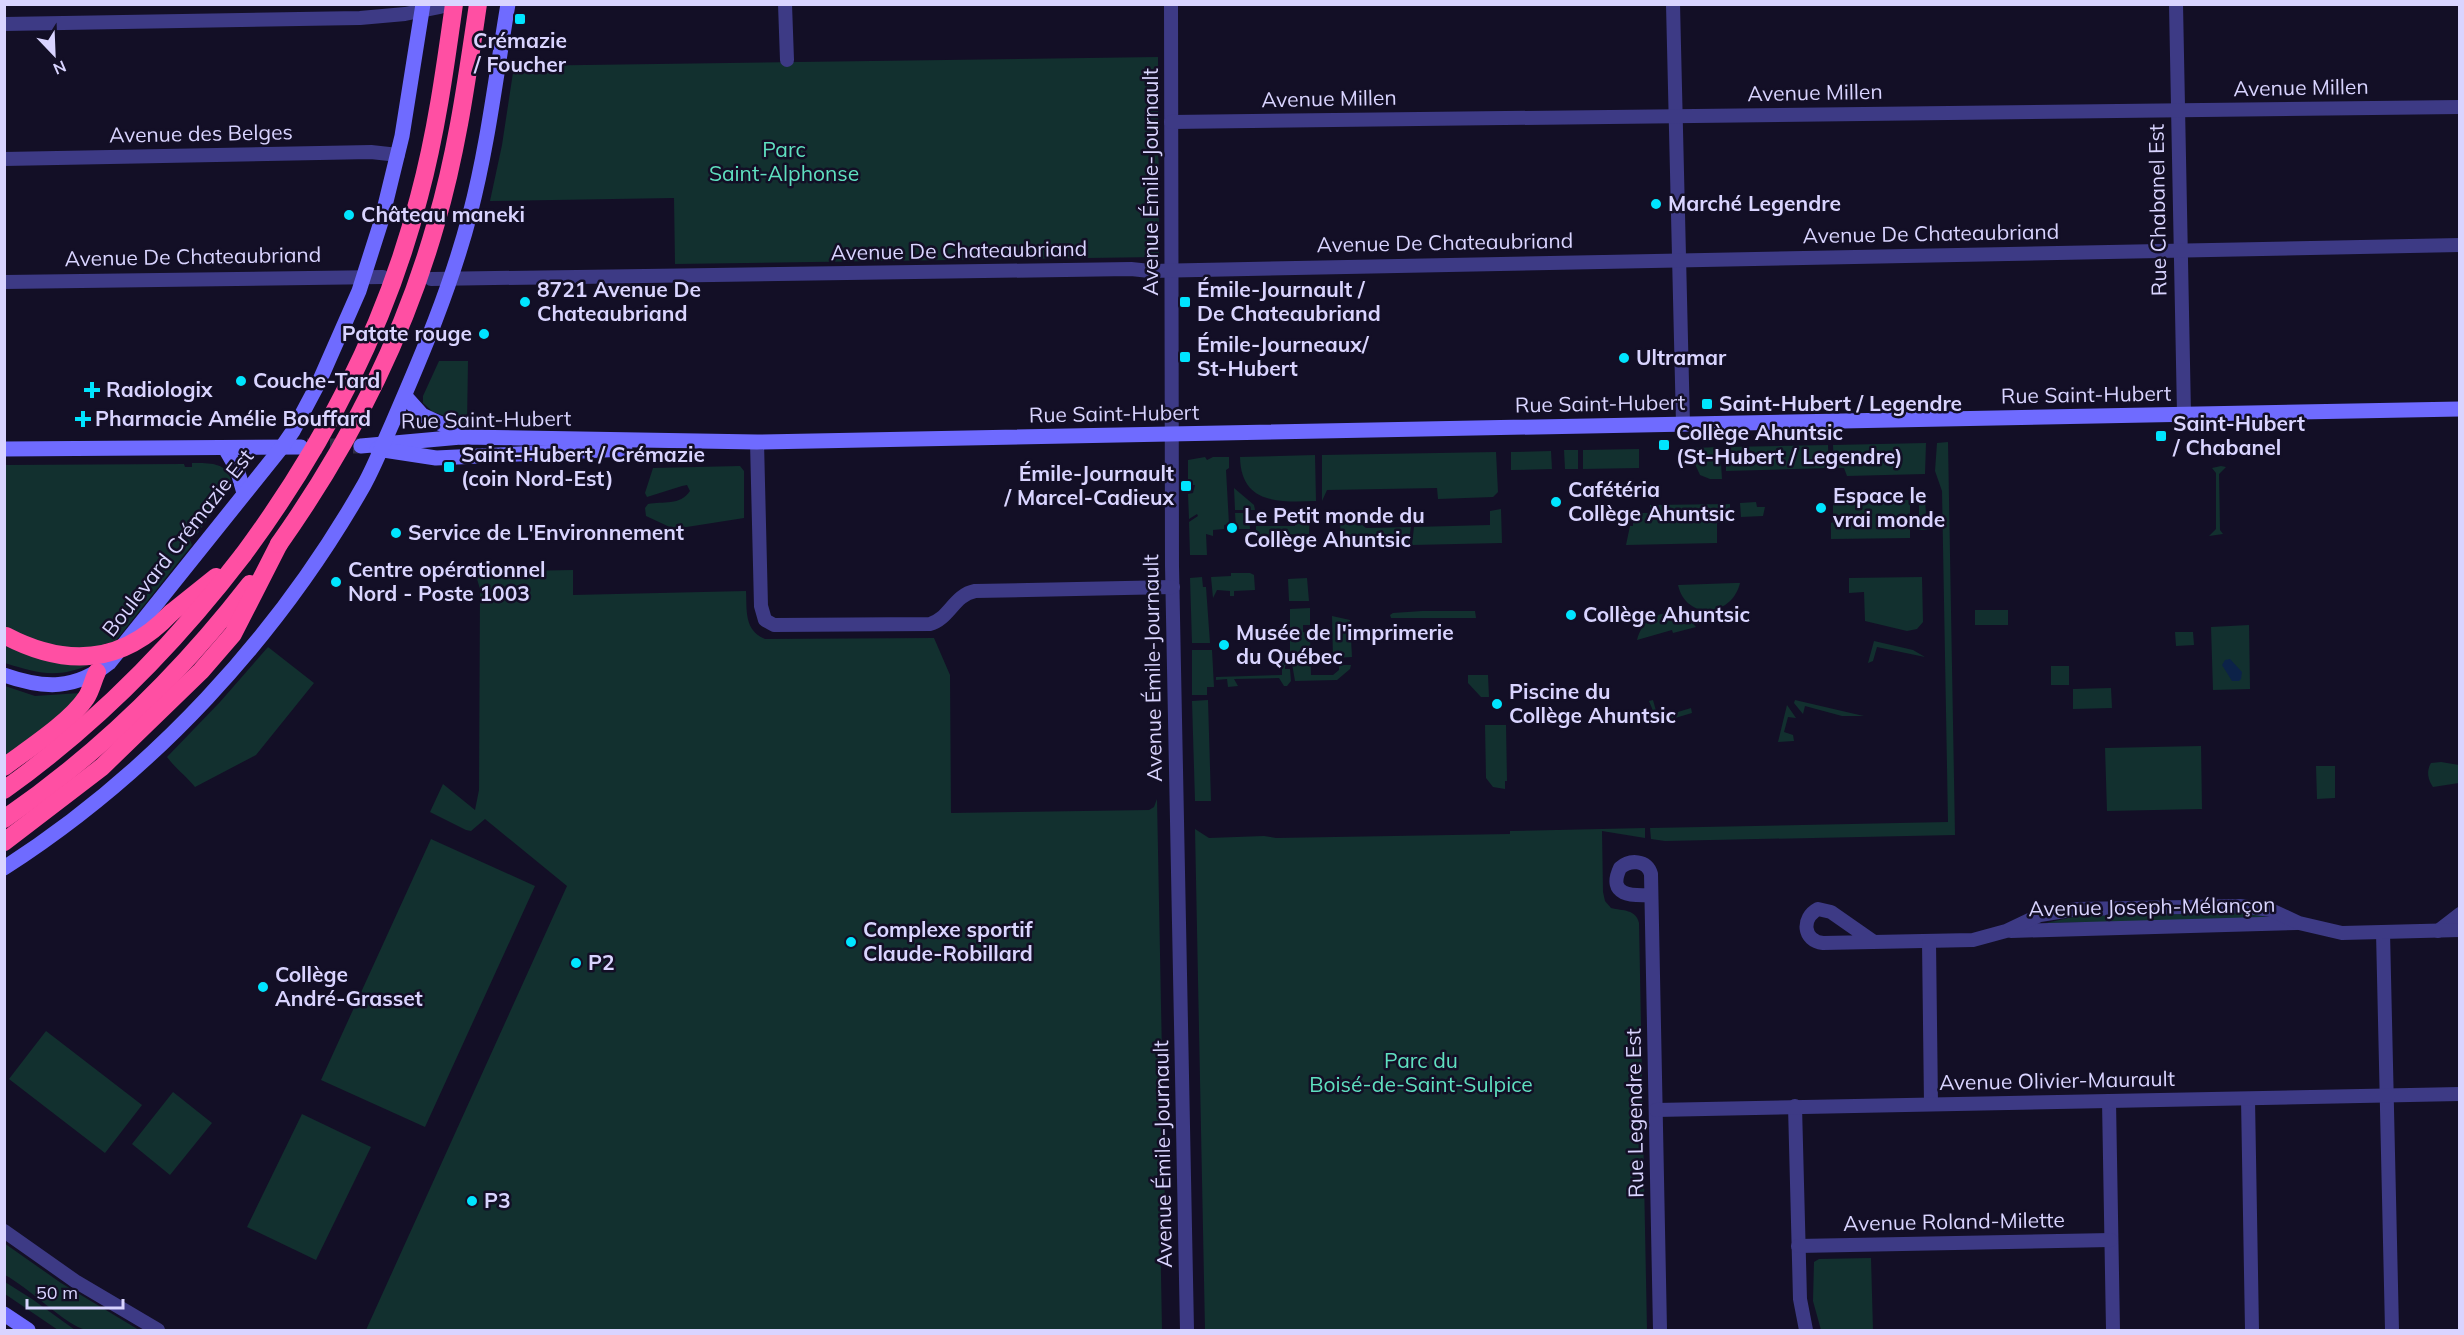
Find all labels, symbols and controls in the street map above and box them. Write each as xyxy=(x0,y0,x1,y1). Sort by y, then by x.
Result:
marker: Crémazie / Foucher xyxy=(513,12,527,26)
north arrow xyxy=(24,24,84,84)
place label: Crémazie / Foucher xyxy=(473,27,567,77)
text: N xyxy=(50,56,69,79)
street label: Avenue Émile-Journault xyxy=(1137,68,1163,296)
street label: Avenue Millen xyxy=(2233,73,2369,101)
street label: Avenue Millen xyxy=(1747,78,1883,106)
street label: Avenue Millen xyxy=(1261,84,1397,112)
street label: Avenue des Belges xyxy=(109,118,293,148)
street label: Rue Chabanel Est xyxy=(2143,124,2171,296)
park label: Parc Saint-Alphonse xyxy=(709,136,859,186)
place label: Marché Legendre xyxy=(1668,190,1841,216)
marker: Marché Legendre xyxy=(1649,197,1663,211)
place label: Château maneki xyxy=(361,201,525,227)
marker: Château maneki xyxy=(342,208,356,222)
street label: Avenue De Chateaubriand xyxy=(1802,218,2059,248)
street label: Avenue De Chateaubriand xyxy=(1316,227,1573,257)
street label: Avenue De Chateaubriand xyxy=(830,235,1087,265)
street label: Avenue De Chateaubriand xyxy=(64,241,321,271)
place label: 8721 Avenue De Chateaubriand xyxy=(537,276,701,326)
place label: Émile-Journault / De Chateaubriand xyxy=(1197,276,1381,326)
marker: 8721 Avenue De Chateaubriand xyxy=(518,295,532,309)
marker: Émile-Journault / De Chateaubriand xyxy=(1178,295,1192,309)
place label: Patate rouge xyxy=(342,320,472,346)
marker: Patate rouge xyxy=(477,327,491,341)
place label: Émile-Journeaux/ St-Hubert xyxy=(1197,331,1370,381)
place label: Ultramar xyxy=(1636,344,1727,370)
marker: Émile-Journeaux/ St-Hubert xyxy=(1178,350,1192,364)
marker: Ultramar xyxy=(1617,351,1631,365)
place label: Couche-Tard xyxy=(253,367,380,393)
marker: Couche-Tard xyxy=(234,374,248,388)
place label: Radiologix xyxy=(106,376,213,402)
street label: Rue Saint-Hubert xyxy=(2001,380,2171,408)
marker: Radiologix xyxy=(83,381,101,399)
street label: Rue Saint-Hubert xyxy=(1515,389,1685,417)
place label: Saint-Hubert / Legendre xyxy=(1719,390,1962,416)
marker: Saint-Hubert / Legendre xyxy=(1700,397,1714,411)
street label: Rue Saint-Hubert xyxy=(1029,399,1199,427)
place label: Pharmacie Amélie Bouffard xyxy=(95,405,371,431)
street label: Rue Saint-Hubert xyxy=(401,405,571,433)
place label: Saint-Hubert / Chabanel xyxy=(2172,410,2305,460)
marker: Pharmacie Amélie Bouffard xyxy=(76,412,90,426)
place label: Collège Ahuntsic (St-Hubert / Legendre) xyxy=(1676,419,1902,469)
marker: Saint-Hubert / Chabanel xyxy=(2154,429,2168,443)
marker: Collège Ahuntsic (St-Hubert / Legendre) xyxy=(1657,438,1671,452)
place label: Saint-Hubert / Crémazie (coin Nord-Est) xyxy=(461,441,705,491)
street label: Boulevard Crémazie Est xyxy=(96,443,258,641)
marker: Saint-Hubert / Crémazie (coin Nord-Est) xyxy=(442,460,456,474)
place label: Émile-Journault / Marcel-Cadieux xyxy=(1004,460,1174,510)
place label: Cafétéria Collège Ahuntsic xyxy=(1568,476,1735,526)
marker: Émile-Journault / Marcel-Cadieux xyxy=(1179,479,1193,493)
place label: Espace le vrai monde xyxy=(1832,482,1945,532)
marker: Cafétéria Collège Ahuntsic xyxy=(1549,495,1563,509)
marker: Espace le vrai monde xyxy=(1814,501,1828,515)
place label: Le Petit monde du Collège Ahuntsic xyxy=(1244,502,1425,552)
place label: Service de L'Environnement xyxy=(408,519,684,545)
marker: Le Petit monde du Collège Ahuntsic xyxy=(1225,521,1239,535)
marker: Service de L'Environnement xyxy=(389,526,403,540)
street label: Avenue Émile-Journault xyxy=(1137,554,1167,782)
place label: Centre opérationnel Nord - Poste 1003 xyxy=(348,556,545,606)
marker: Centre opérationnel Nord - Poste 1003 xyxy=(329,575,343,589)
place label: Collège Ahuntsic xyxy=(1583,601,1750,627)
marker: Collège Ahuntsic xyxy=(1564,608,1578,622)
place label: Musée de l'imprimerie du Québec xyxy=(1236,619,1454,669)
marker: Musée de l'imprimerie du Québec xyxy=(1217,638,1231,652)
place label: Piscine du Collège Ahuntsic xyxy=(1509,678,1676,728)
marker: Piscine du Collège Ahuntsic xyxy=(1490,697,1504,711)
street label: Avenue Joseph-Mélançon xyxy=(2028,891,2276,921)
place label: Complexe sportif Claude-Robillard xyxy=(863,916,1034,966)
marker: Complexe sportif Claude-Robillard xyxy=(844,935,858,949)
place label: P2 xyxy=(588,949,615,975)
marker: P2 xyxy=(569,956,583,970)
place label: Collège André-Grasset xyxy=(275,961,423,1011)
marker: Collège André-Grasset xyxy=(256,980,270,994)
street label: Rue Legendre Est xyxy=(1620,1028,1648,1198)
street label: Avenue Émile-Journault xyxy=(1147,1040,1177,1268)
park label: Parc du Boisé-de-Saint-Sulpice xyxy=(1309,1047,1533,1097)
street label: Avenue Olivier-Maurault xyxy=(1939,1065,2175,1095)
place label: P3 xyxy=(484,1187,511,1213)
marker: P3 xyxy=(465,1194,479,1208)
street label: Avenue Roland-Milette xyxy=(1843,1206,2065,1236)
scale bar xyxy=(27,1272,123,1310)
text: 50 m xyxy=(36,1281,78,1304)

